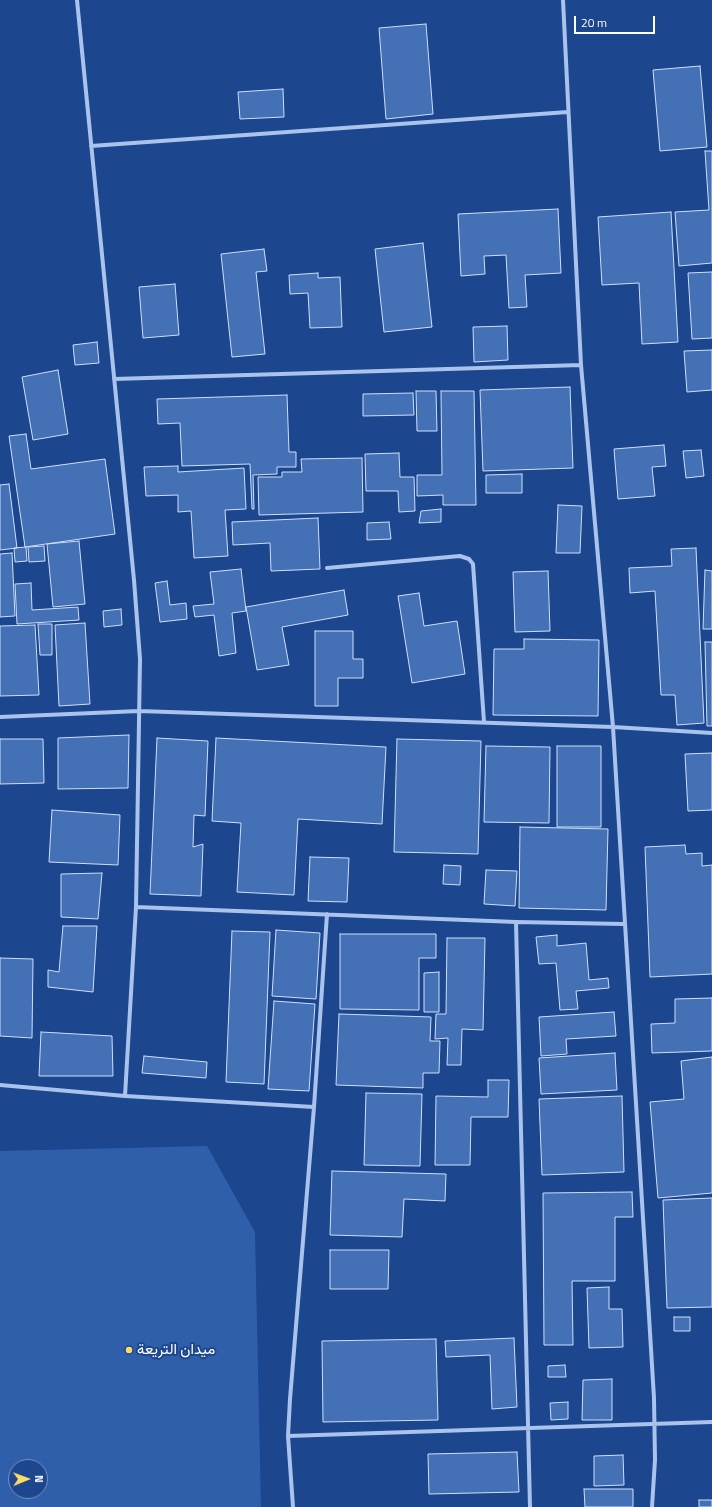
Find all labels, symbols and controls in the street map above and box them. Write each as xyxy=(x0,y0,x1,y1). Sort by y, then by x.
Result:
scale bar xyxy=(576,8,657,34)
text: 20 m xyxy=(581,13,607,32)
place label: ميدان التريعة xyxy=(137,1341,215,1359)
marker: ميدان التريعة xyxy=(124,1345,134,1355)
north arrow xyxy=(8,1459,48,1499)
text: N xyxy=(31,1475,47,1483)

